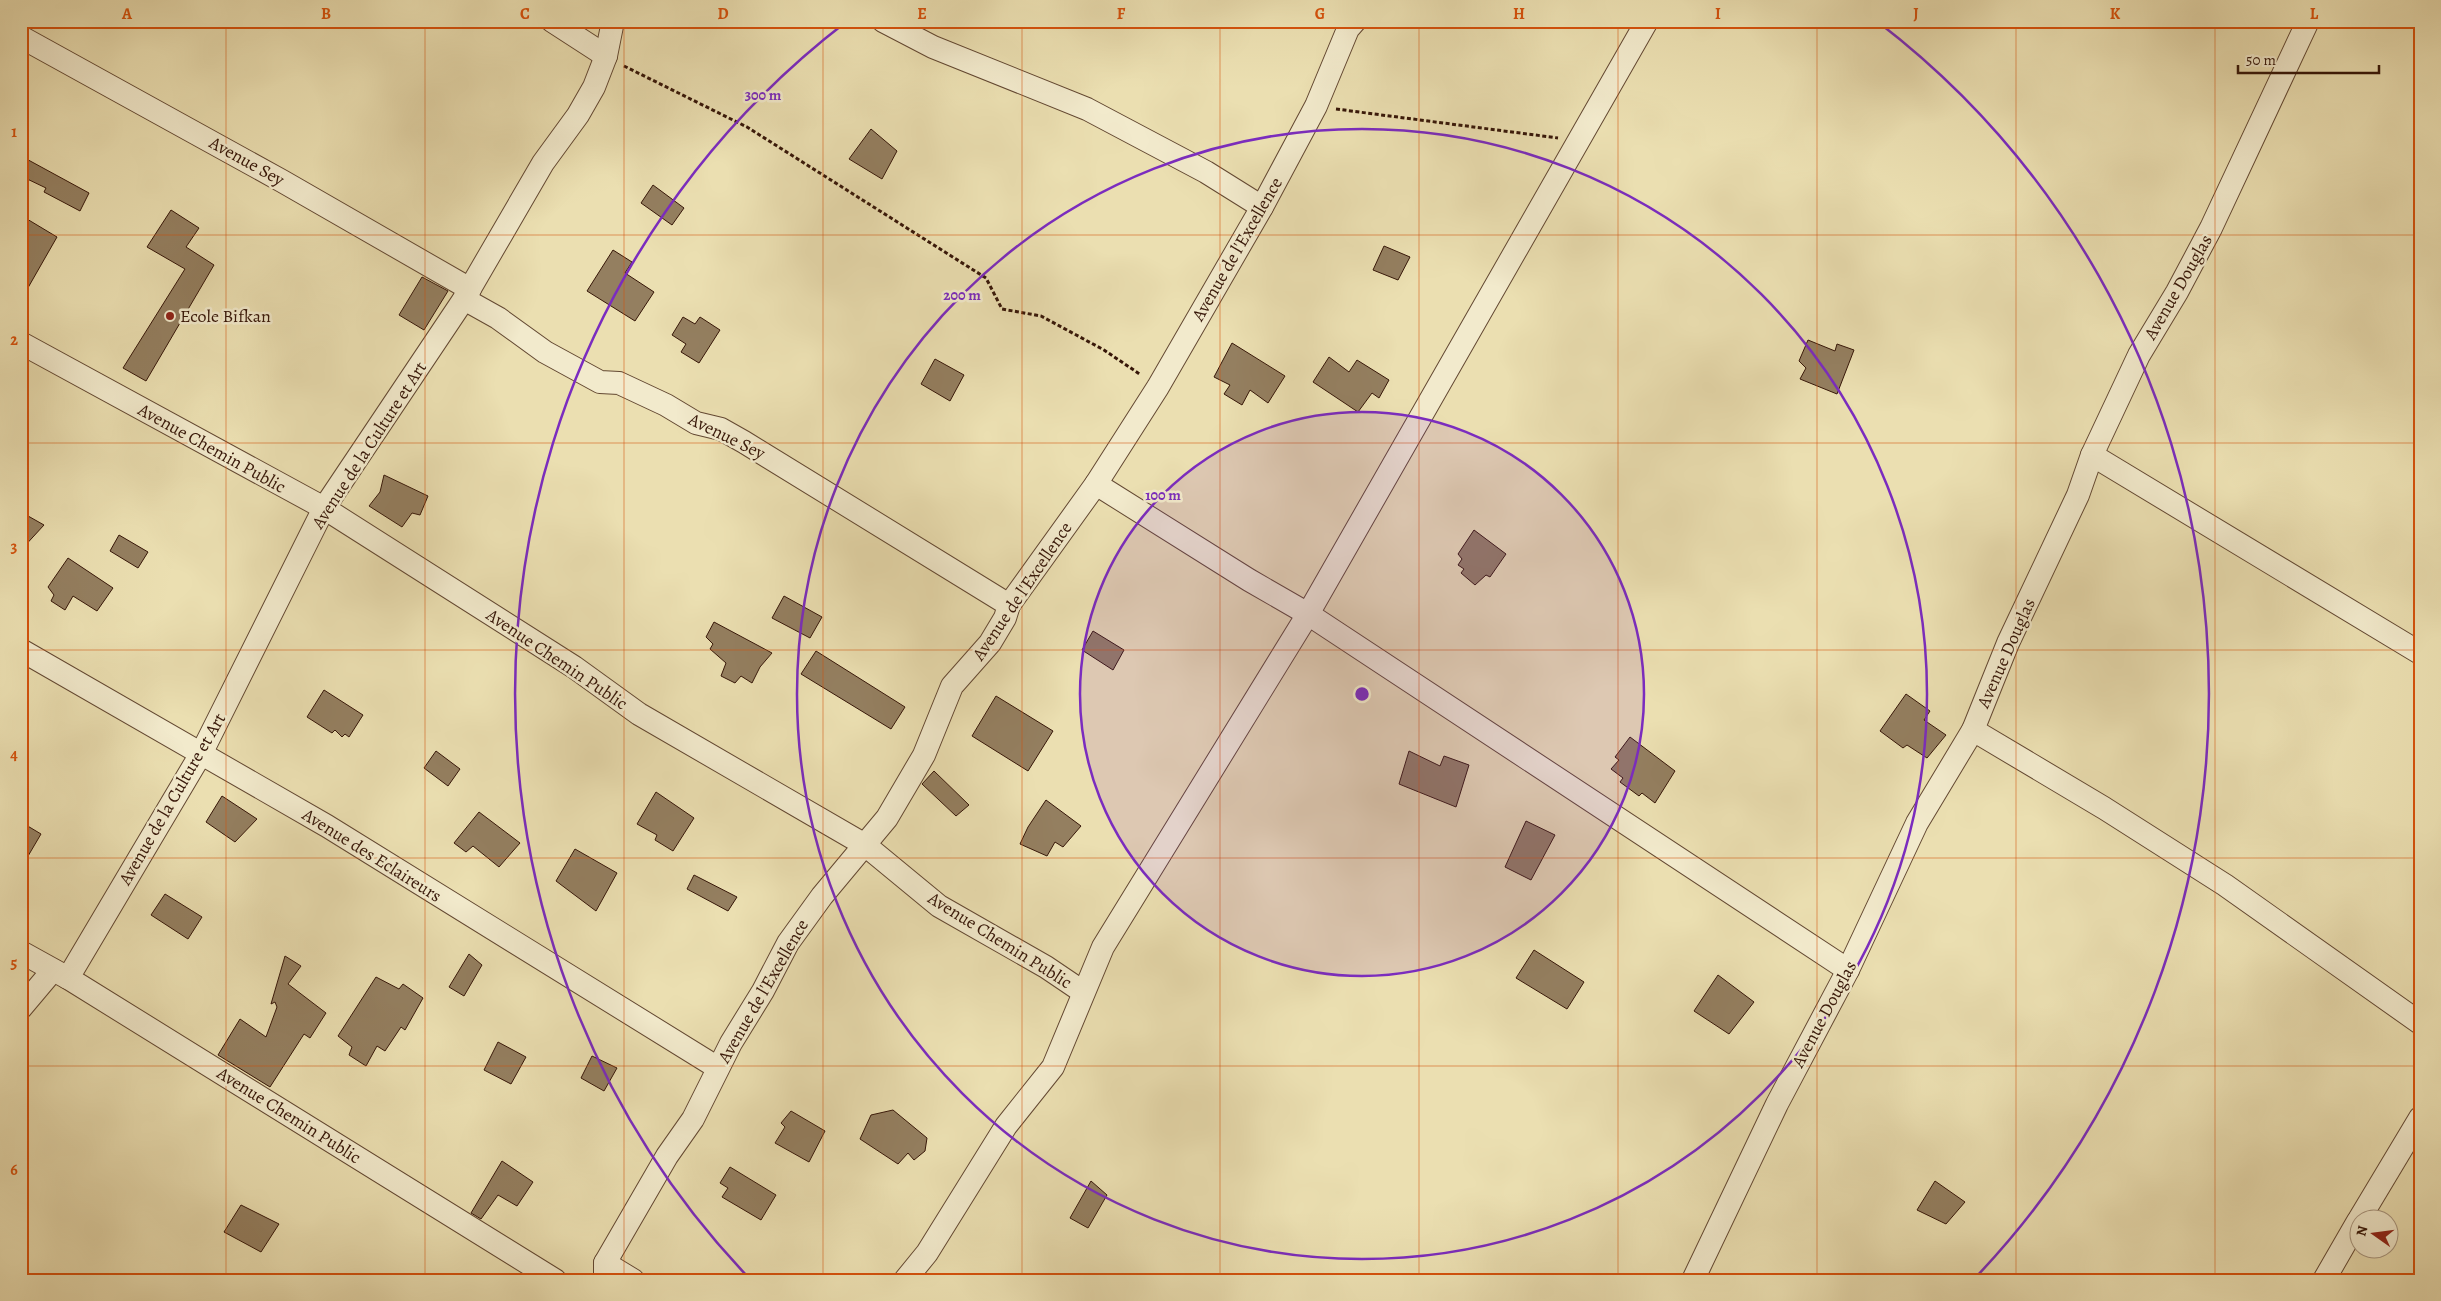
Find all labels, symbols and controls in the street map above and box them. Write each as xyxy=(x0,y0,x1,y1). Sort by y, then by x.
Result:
text: A xyxy=(121,3,133,25)
text: B xyxy=(321,3,331,25)
text: C xyxy=(520,3,530,25)
text: D xyxy=(717,3,729,25)
text: E xyxy=(917,3,927,25)
text: F xyxy=(1117,3,1126,25)
text: G xyxy=(1315,3,1325,25)
text: H xyxy=(1513,3,1525,25)
text: I xyxy=(1715,3,1721,25)
text: J xyxy=(1913,3,1919,25)
text: K xyxy=(2110,3,2121,25)
text: L xyxy=(2310,3,2319,25)
scale bar xyxy=(2238,42,2380,74)
text: 50 m xyxy=(2246,50,2276,70)
text: 300 m xyxy=(745,85,782,105)
text: 1 xyxy=(11,121,17,143)
street label: Avenue Sey xyxy=(204,130,290,192)
street label: Avenue de l'Excellence xyxy=(1186,173,1288,326)
street label: Avenue Douglas xyxy=(2138,230,2218,345)
text: 200 m xyxy=(943,285,981,305)
place label: Ecole Bifkan xyxy=(180,304,271,328)
marker: Ecole Bifkan xyxy=(164,310,176,322)
text: 2 xyxy=(10,329,18,351)
street label: Avenue de la Culture et Art xyxy=(305,357,432,534)
street label: Avenue Chemin Public xyxy=(133,397,290,499)
street label: Avenue Sey xyxy=(684,407,770,465)
text: 100 m xyxy=(1145,485,1181,505)
street label: Avenue de l'Excellence xyxy=(966,517,1077,666)
text: 3 xyxy=(11,536,18,558)
street label: Avenue Douglas xyxy=(1971,594,2041,712)
street label: Avenue Chemin Public xyxy=(481,602,632,715)
centre of rings xyxy=(1353,685,1371,703)
street label: Avenue de la Culture et Art xyxy=(112,709,231,890)
text: 4 xyxy=(10,744,18,766)
street label: Avenue des Eclaireurs xyxy=(297,802,446,908)
street label: Avenue Chemin Public xyxy=(923,885,1077,994)
street label: Avenue de l'Excellence xyxy=(712,915,814,1068)
text: 5 xyxy=(11,952,18,974)
street label: Avenue Douglas xyxy=(1785,956,1862,1072)
street label: Avenue Chemin Public xyxy=(212,1060,366,1169)
text: 6 xyxy=(10,1159,18,1181)
north arrow xyxy=(2348,1208,2398,1258)
text: N xyxy=(2351,1224,2372,1238)

